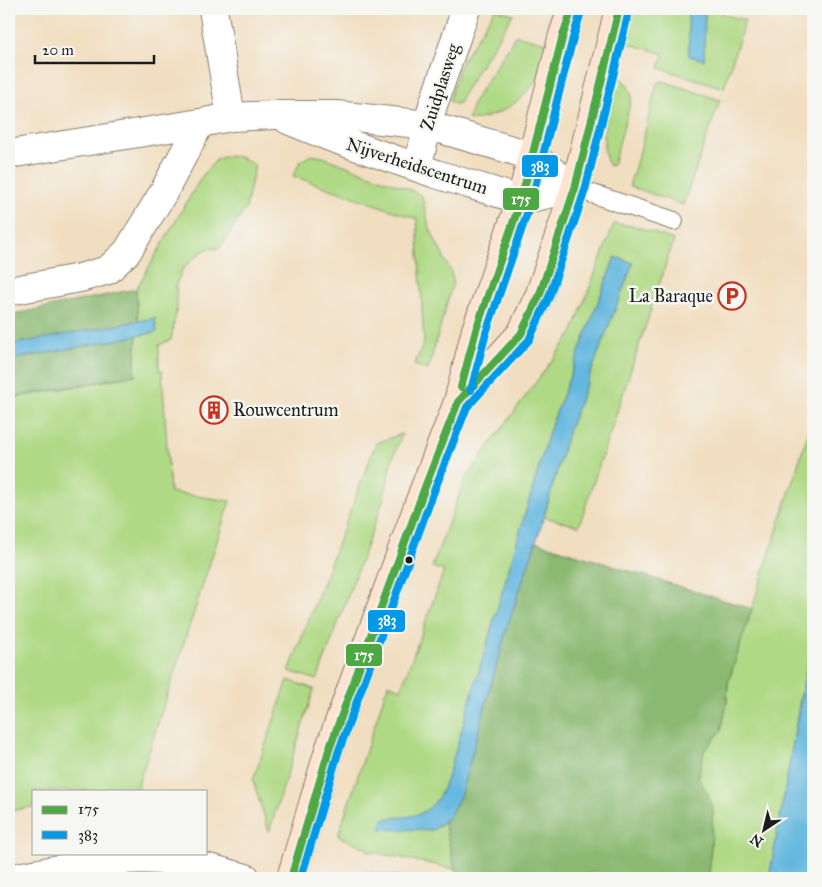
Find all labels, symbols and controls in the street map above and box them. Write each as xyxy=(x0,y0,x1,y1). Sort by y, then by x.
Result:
scale bar xyxy=(35,32,154,64)
street label: Zuidplasweg xyxy=(416,40,466,134)
text: 20 m xyxy=(42,41,74,59)
street label: Nijverheidscentrum xyxy=(343,133,491,199)
line badge: 383 xyxy=(521,154,559,178)
text: 383 xyxy=(531,158,550,176)
line badge: 175 xyxy=(502,187,540,211)
text: 175 xyxy=(511,191,531,208)
parking icon: La Baraque xyxy=(717,281,747,311)
place label: La Baraque xyxy=(629,285,713,308)
building icon: Rouwcentrum xyxy=(199,395,229,425)
place label: Rouwcentrum xyxy=(233,399,339,421)
unlabelled marker xyxy=(404,555,414,565)
line badge: 383 xyxy=(367,609,406,633)
text: 383 xyxy=(378,612,397,630)
line badge: 175 xyxy=(345,643,383,667)
text: 175 xyxy=(354,647,374,664)
legend xyxy=(32,790,208,854)
text: 175 xyxy=(78,800,99,818)
north arrow xyxy=(740,804,790,854)
text: 383 xyxy=(78,826,98,844)
text: N xyxy=(747,830,767,851)

